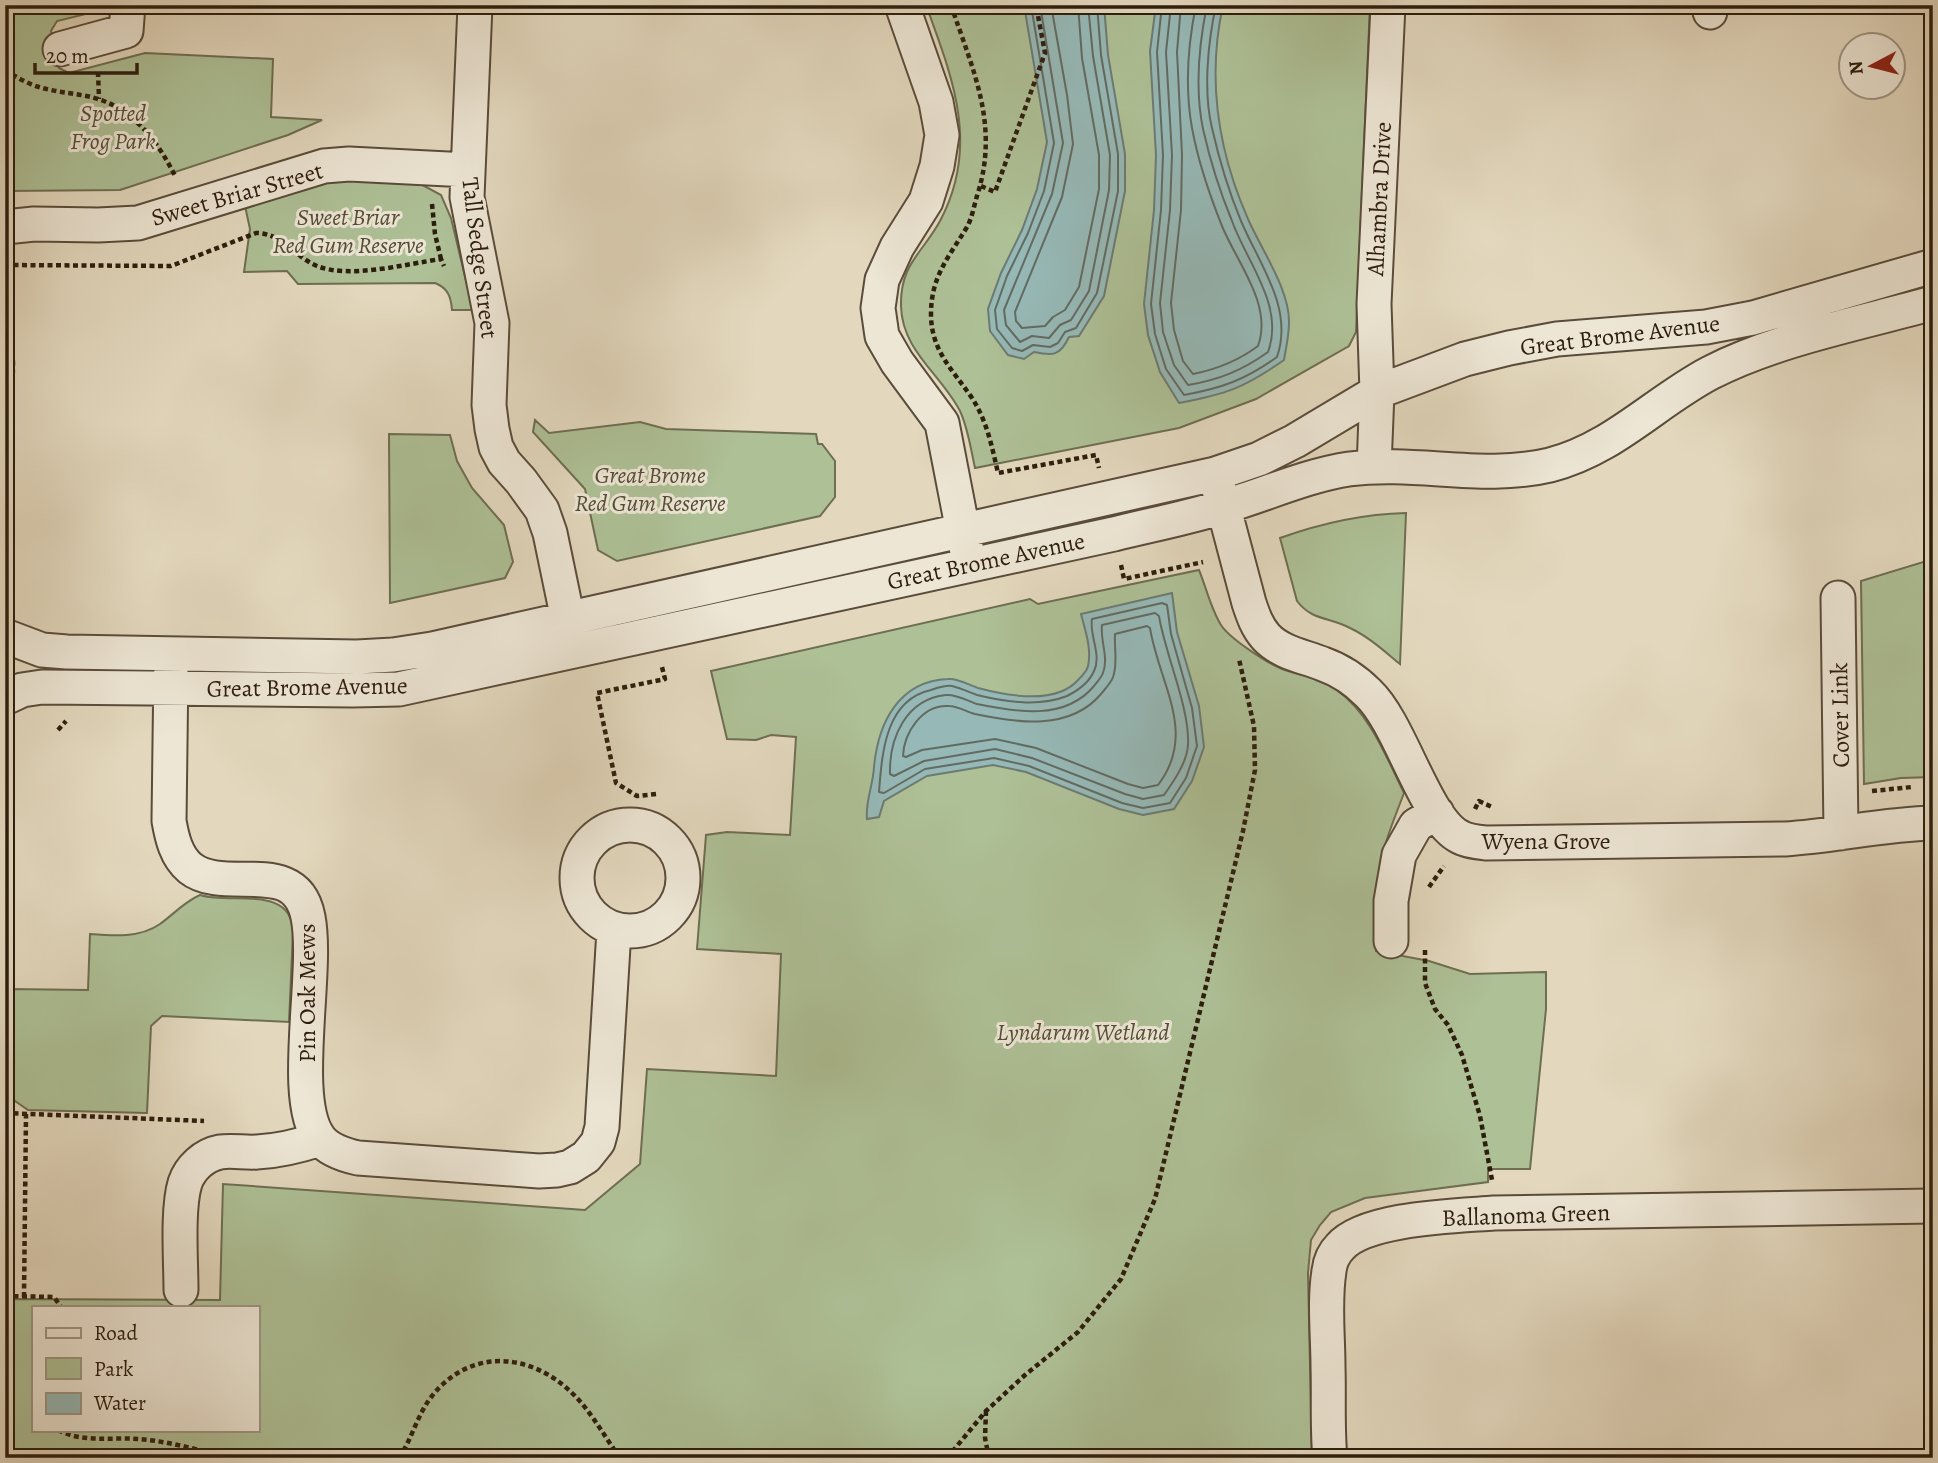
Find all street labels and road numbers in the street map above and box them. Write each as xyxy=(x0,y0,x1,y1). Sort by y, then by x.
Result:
street label: Alhambra Drive xyxy=(1359,121,1399,278)
street label: Sweet Briar Street xyxy=(147,154,327,234)
street label: Tall Sedge Street xyxy=(454,176,506,340)
street label: Great Brome Avenue xyxy=(1518,307,1722,363)
street label: Great Brome Avenue xyxy=(884,524,1088,598)
street label: Cover Link xyxy=(1823,662,1857,768)
street label: Great Brome Avenue xyxy=(206,669,408,705)
street label: Wyena Grove xyxy=(1481,825,1610,857)
street label: Pin Oak Mews xyxy=(291,923,323,1063)
street label: Ballanoma Green xyxy=(1441,1196,1611,1234)

